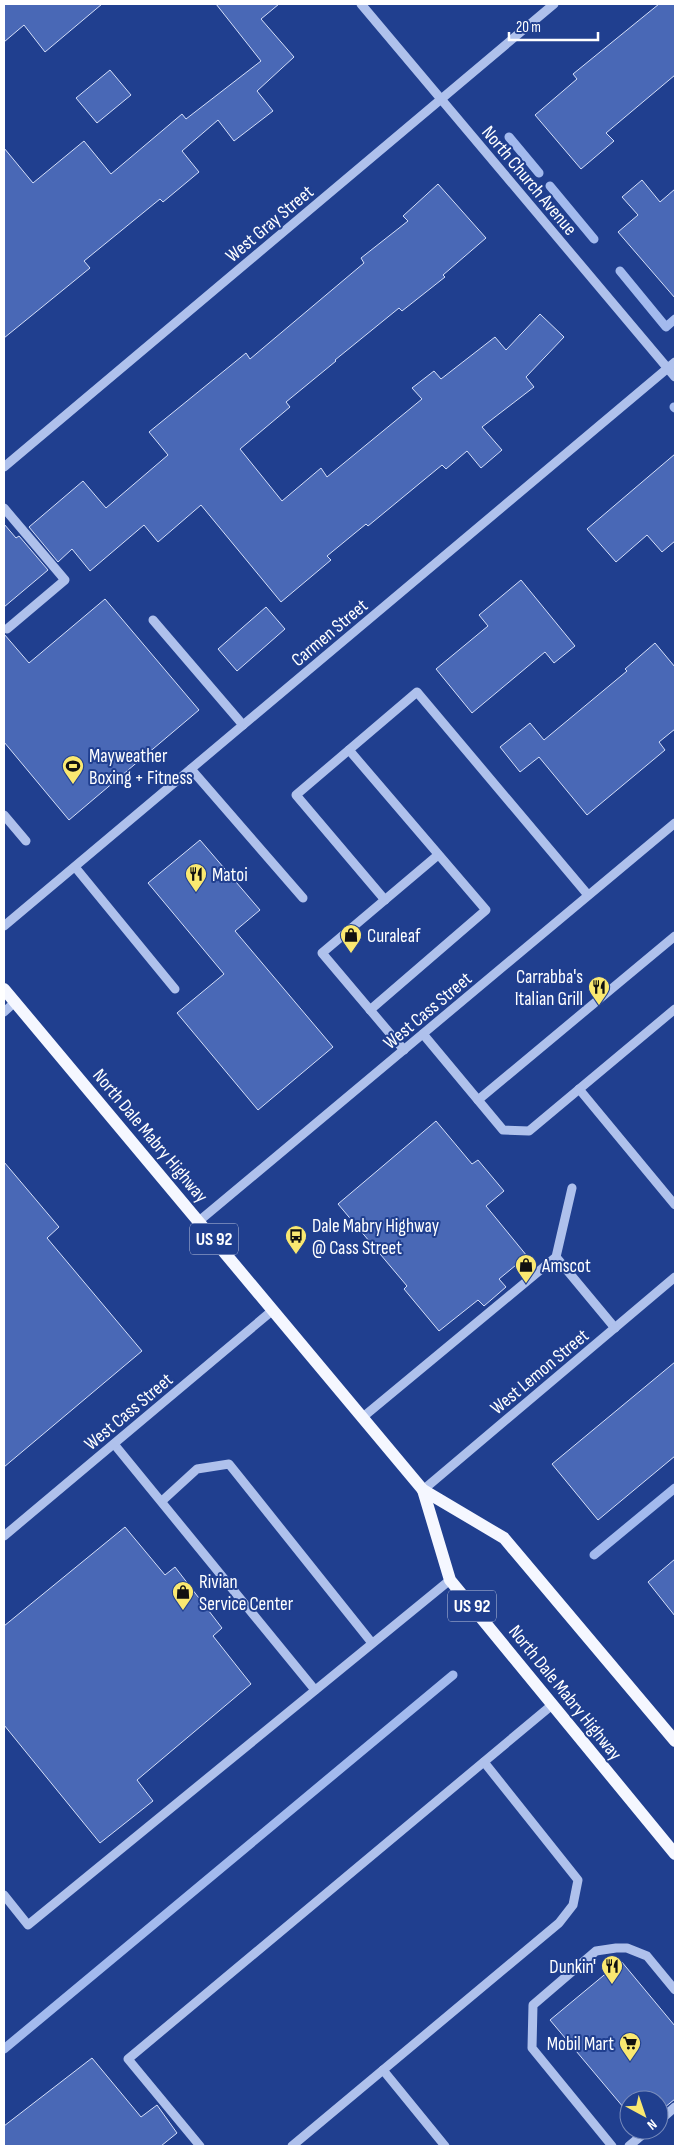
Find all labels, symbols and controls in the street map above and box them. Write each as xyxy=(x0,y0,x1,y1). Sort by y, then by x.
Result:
scale bar xyxy=(509,10,598,42)
text: 20 m xyxy=(516,18,541,37)
street label: North Church Avenue xyxy=(476,122,581,240)
street label: West Gray Street xyxy=(221,181,319,268)
street label: Carmen Street xyxy=(287,594,373,672)
place label: Mayweather Boxing + Fitness xyxy=(89,745,193,790)
sports icon: Mayweather Boxing + Fitness xyxy=(61,754,85,785)
restaurant icon: Matoi xyxy=(184,862,208,893)
place label: Matoi xyxy=(212,864,248,887)
shop icon: Curaleaf xyxy=(339,923,363,954)
place label: Curaleaf xyxy=(367,925,421,948)
place label: Carrabba's Italian Grill xyxy=(515,966,583,1011)
street label: West Cass Street xyxy=(379,967,477,1055)
restaurant icon: Carrabba's Italian Grill xyxy=(587,975,611,1006)
street label: North Dale Mabry Highway xyxy=(87,1065,213,1208)
place label: Dale Mabry Highway @ Cass Street xyxy=(312,1215,440,1260)
road number: US 92 xyxy=(190,1224,238,1254)
bus stop icon: Dale Mabry Highway @ Cass Street xyxy=(284,1224,308,1255)
shop icon: Amscot xyxy=(514,1253,538,1284)
place label: Amscot xyxy=(541,1255,591,1278)
street label: West Lemon Street xyxy=(486,1324,594,1420)
street label: West Cass Street xyxy=(80,1368,178,1456)
place label: Rivian Service Center xyxy=(199,1571,294,1616)
shop icon: Rivian Service Center xyxy=(171,1580,195,1611)
road number: US 92 xyxy=(448,1590,496,1622)
street label: North Dale Mabry Highway xyxy=(503,1621,627,1766)
restaurant icon: Dunkin' xyxy=(600,1954,624,1985)
place label: Dunkin' xyxy=(549,1956,596,1979)
supermarket icon: Mobil Mart xyxy=(618,2031,642,2062)
place label: Mobil Mart xyxy=(547,2033,614,2056)
north arrow xyxy=(619,2090,669,2140)
text: N xyxy=(644,2116,660,2133)

